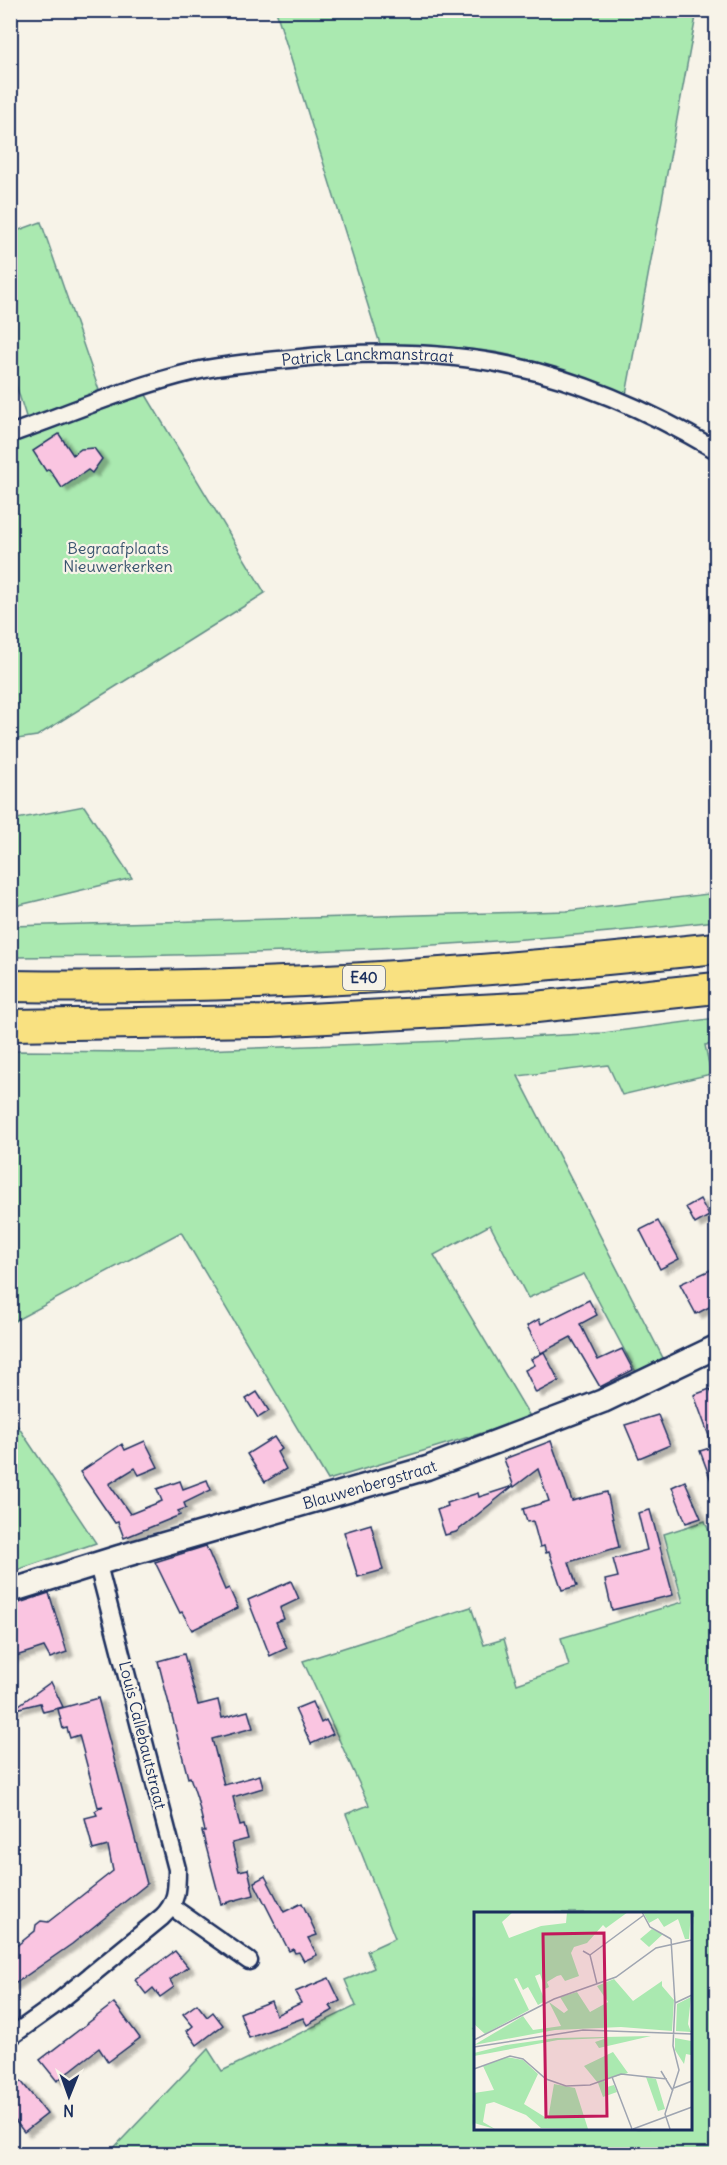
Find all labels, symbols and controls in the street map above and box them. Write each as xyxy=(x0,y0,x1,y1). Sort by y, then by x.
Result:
street label: Patrick Lanckmanstraat xyxy=(281,343,455,370)
park label: Begraafplaats Nieuwerkerken xyxy=(63,538,173,576)
road number: E40 xyxy=(343,966,385,990)
street label: Blauwenbergstraat xyxy=(300,1455,440,1513)
street label: Louis Callebautstraat xyxy=(115,1659,171,1812)
inset map xyxy=(474,1912,691,2129)
north arrow xyxy=(39,2066,99,2126)
text: N xyxy=(63,2101,74,2121)

